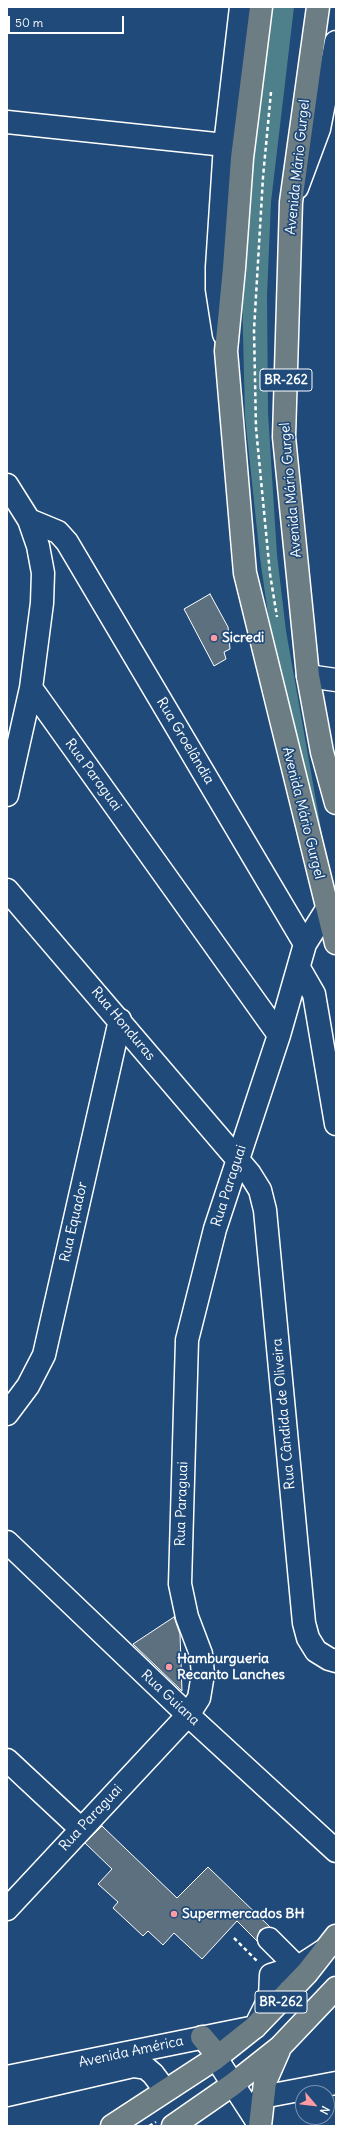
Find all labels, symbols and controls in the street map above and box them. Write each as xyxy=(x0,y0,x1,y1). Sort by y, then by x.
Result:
scale bar xyxy=(10,8,126,34)
text: 50 m xyxy=(15,15,43,30)
street label: Avenida Mário Gurgel xyxy=(283,99,313,235)
road number: BR-262 xyxy=(260,369,312,391)
street label: Avenida Mário Gurgel xyxy=(277,422,305,558)
place label: Sicredi xyxy=(222,630,264,646)
marker: Sicredi xyxy=(209,633,219,643)
street label: Rua Groelândia xyxy=(153,695,217,787)
street label: Rua Paraguai xyxy=(61,736,125,814)
street label: Avenida Mário Gurgel xyxy=(278,745,328,881)
street label: Rua Honduras xyxy=(87,984,159,1064)
street label: Rua Paraguai xyxy=(208,1143,250,1229)
street label: Rua Equador xyxy=(57,1180,91,1264)
street label: Rua Cândida de Oliveira xyxy=(269,1338,299,1490)
street label: Rua Paraguai xyxy=(172,1461,192,1547)
place label: Hamburgueria Recanto Lanches xyxy=(177,1651,285,1684)
marker: Hamburgueria Recanto Lanches xyxy=(164,1662,174,1672)
street label: Rua Guiana xyxy=(137,1667,203,1729)
street label: Rua Paraguai xyxy=(56,1781,126,1855)
place label: Supermercados BH xyxy=(182,1906,305,1922)
marker: Supermercados BH xyxy=(169,1909,179,1919)
road number: BR-262 xyxy=(255,1991,307,2013)
street label: Avenida América xyxy=(77,2033,185,2071)
north arrow xyxy=(295,2085,335,2125)
text: N xyxy=(317,2104,333,2117)

